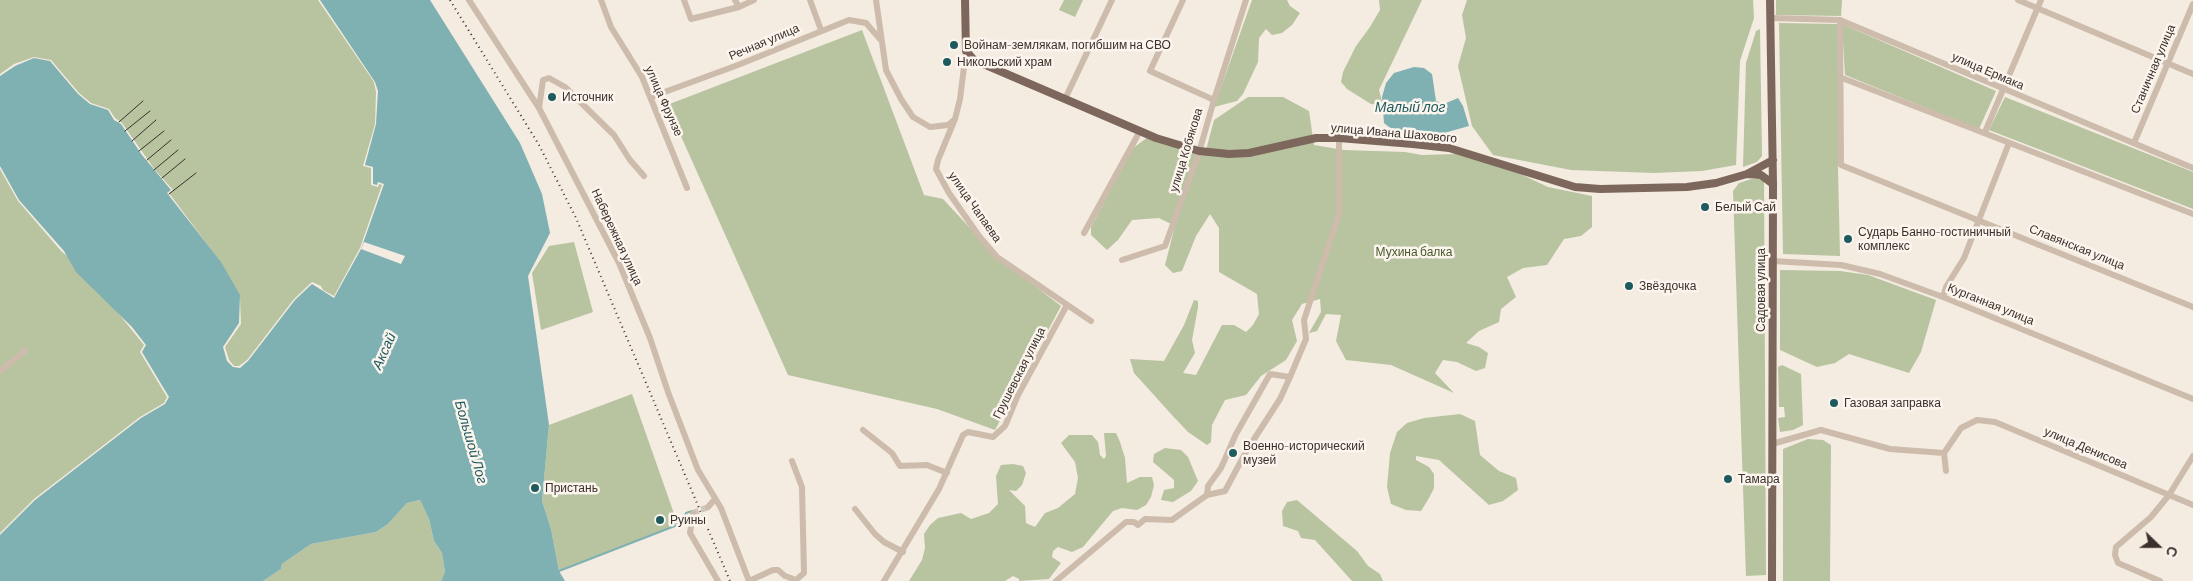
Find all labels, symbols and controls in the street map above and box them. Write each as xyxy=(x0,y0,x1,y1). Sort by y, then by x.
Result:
street label: Речная улица xyxy=(727,21,801,63)
street label: Станичная улица xyxy=(2128,22,2178,116)
place label: Войнам-землякам, погибшим на СВО xyxy=(964,38,1171,52)
marker: Войнам-землякам, погибшим на СВО xyxy=(948,39,960,51)
street label: улица Ермака xyxy=(1950,49,2026,93)
place label: Никольский храм xyxy=(957,55,1052,69)
marker: Никольский храм xyxy=(941,56,953,68)
street label: улица Фрунзе xyxy=(642,63,686,139)
place label: Источник xyxy=(562,90,613,104)
marker: Источник xyxy=(546,91,558,103)
water label: Малый лог xyxy=(1375,99,1445,115)
street label: улица Кобякова xyxy=(1166,106,1206,194)
street label: улица Ивана Шахового xyxy=(1330,120,1458,146)
street label: улица Чапаева xyxy=(945,169,1005,245)
street label: Набережная улица xyxy=(588,186,646,288)
place label: Белый Сай xyxy=(1715,200,1776,214)
marker: Белый Сай xyxy=(1699,201,1711,213)
street label: Славянская улица xyxy=(2027,221,2127,273)
place label: Сударь Банно-гостиничный комплекс xyxy=(1858,225,2011,253)
marker: Сударь Банно-гостиничный комплекс xyxy=(1842,233,1854,245)
park label: Мухина балка xyxy=(1376,245,1452,259)
street label: Садовая улица xyxy=(1754,248,1768,332)
place label: Звёздочка xyxy=(1639,279,1696,293)
marker: Звёздочка xyxy=(1623,280,1635,292)
street label: Курганная улица xyxy=(1946,280,2036,328)
street label: Грушевская улица xyxy=(990,325,1048,421)
water label: Аксай xyxy=(369,330,399,372)
place label: Газовая заправка xyxy=(1844,396,1941,410)
marker: Газовая заправка xyxy=(1828,397,1840,409)
water label: Большой Лог xyxy=(451,398,491,486)
street label: улица Денисова xyxy=(2042,424,2130,472)
place label: Военно-исторический музей xyxy=(1243,439,1365,467)
marker: Военно-исторический музей xyxy=(1227,447,1239,459)
place label: Тамара xyxy=(1738,472,1780,486)
marker: Тамара xyxy=(1722,473,1734,485)
place label: Пристань xyxy=(545,481,598,495)
marker: Пристань xyxy=(529,482,541,494)
place label: Руины xyxy=(670,513,706,527)
marker: Руины xyxy=(654,514,666,526)
north arrow xyxy=(2133,521,2183,571)
text: С xyxy=(2163,544,2182,560)

